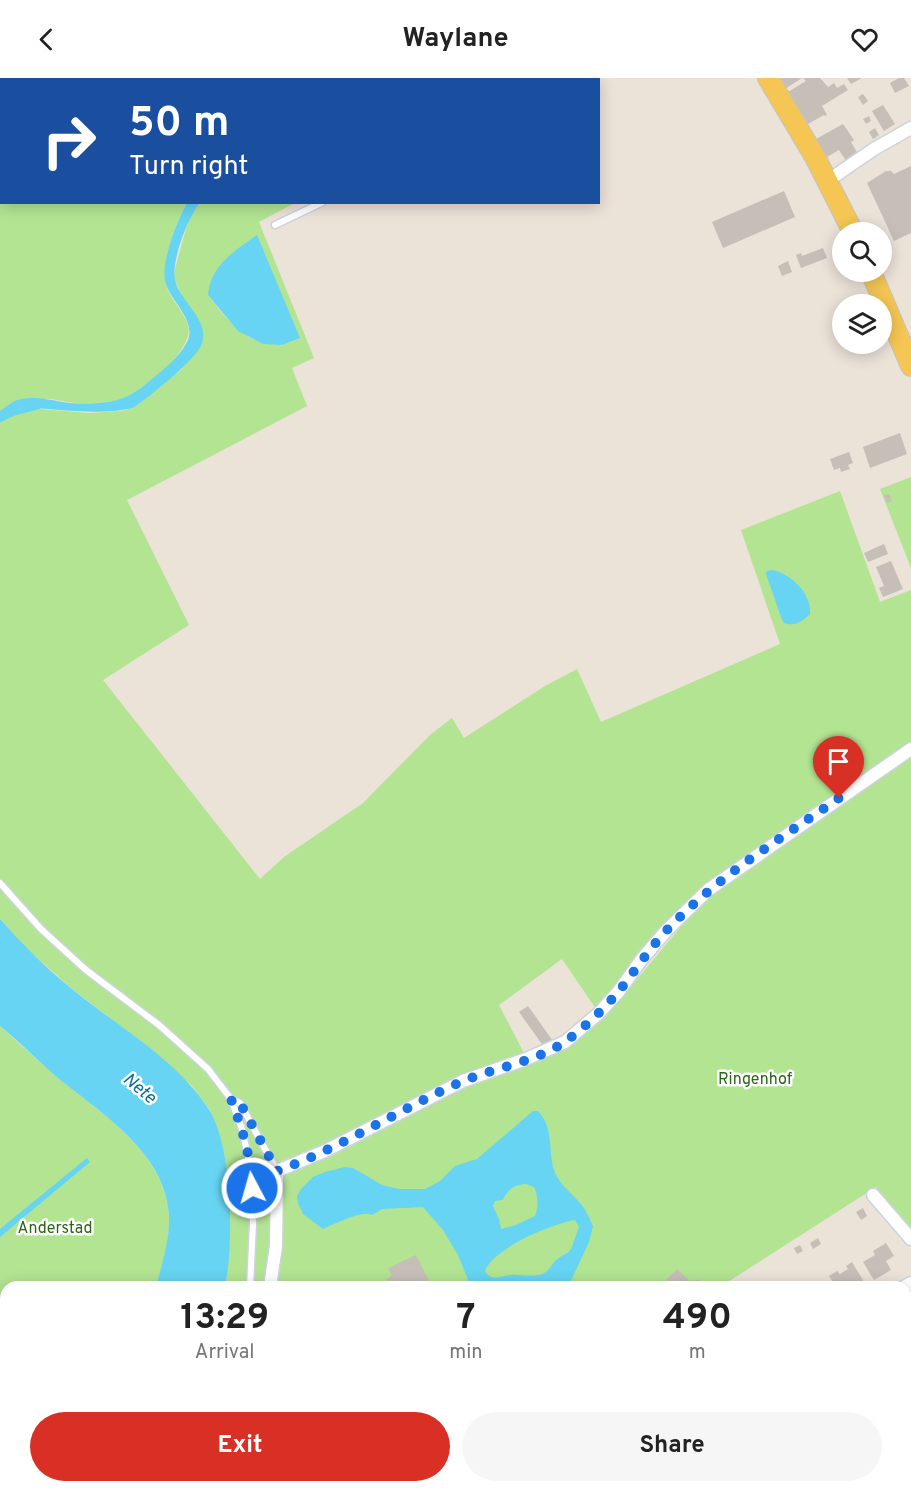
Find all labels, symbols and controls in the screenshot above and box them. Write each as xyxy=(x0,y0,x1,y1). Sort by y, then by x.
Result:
text: Waylane xyxy=(402,22,509,56)
icon: back xyxy=(30,23,63,56)
icon: heart xyxy=(848,23,881,56)
text: 50 m xyxy=(129,98,230,151)
icon: right xyxy=(30,102,108,180)
text: Turn right xyxy=(129,150,248,184)
map controls xyxy=(832,222,892,354)
button: search xyxy=(832,222,892,282)
button: layers xyxy=(832,294,892,354)
pin xyxy=(813,736,864,798)
icon: arrive xyxy=(822,745,855,778)
water label: Nete xyxy=(118,1068,161,1110)
park label: Ringenhof xyxy=(718,1070,793,1090)
position arrow xyxy=(220,1156,284,1220)
park label: Anderstad xyxy=(18,1219,92,1239)
text: 13:29 xyxy=(180,1296,269,1342)
text: 7 xyxy=(456,1296,476,1342)
text: 490 xyxy=(663,1296,732,1342)
text: Arrival xyxy=(195,1340,254,1366)
text: min xyxy=(449,1340,483,1366)
text: m xyxy=(689,1340,706,1366)
button: Exit xyxy=(30,1412,450,1481)
button: Share xyxy=(462,1412,882,1481)

